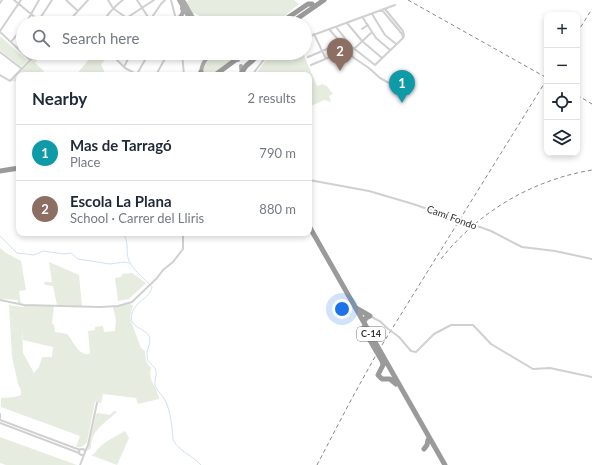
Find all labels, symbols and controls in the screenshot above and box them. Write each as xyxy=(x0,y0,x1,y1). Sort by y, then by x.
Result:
map controls xyxy=(544,12,580,156)
button: + xyxy=(544,12,580,48)
search box xyxy=(16,16,312,60)
icon: search xyxy=(30,27,52,49)
text: Search here xyxy=(62,29,139,47)
pin: 2 xyxy=(327,38,353,71)
button: − xyxy=(544,48,580,84)
pin: 1 xyxy=(389,70,415,103)
button: locate xyxy=(544,84,580,120)
text: Nearby xyxy=(32,88,87,109)
text: 2 results xyxy=(248,90,296,106)
button: layers xyxy=(544,120,580,156)
text: Mas de Tarragó xyxy=(70,136,172,154)
text: 1 xyxy=(41,145,49,161)
text: 790 m xyxy=(259,145,296,161)
text: Place xyxy=(70,154,100,170)
text: Escola La Plana xyxy=(70,192,172,210)
text: 2 xyxy=(41,201,49,217)
text: 880 m xyxy=(259,201,296,217)
street label: Camí Fondo xyxy=(425,202,479,232)
text: School · Carrer del Lliris xyxy=(70,210,204,226)
your location xyxy=(332,299,352,319)
road number: C-14 xyxy=(357,327,385,341)

